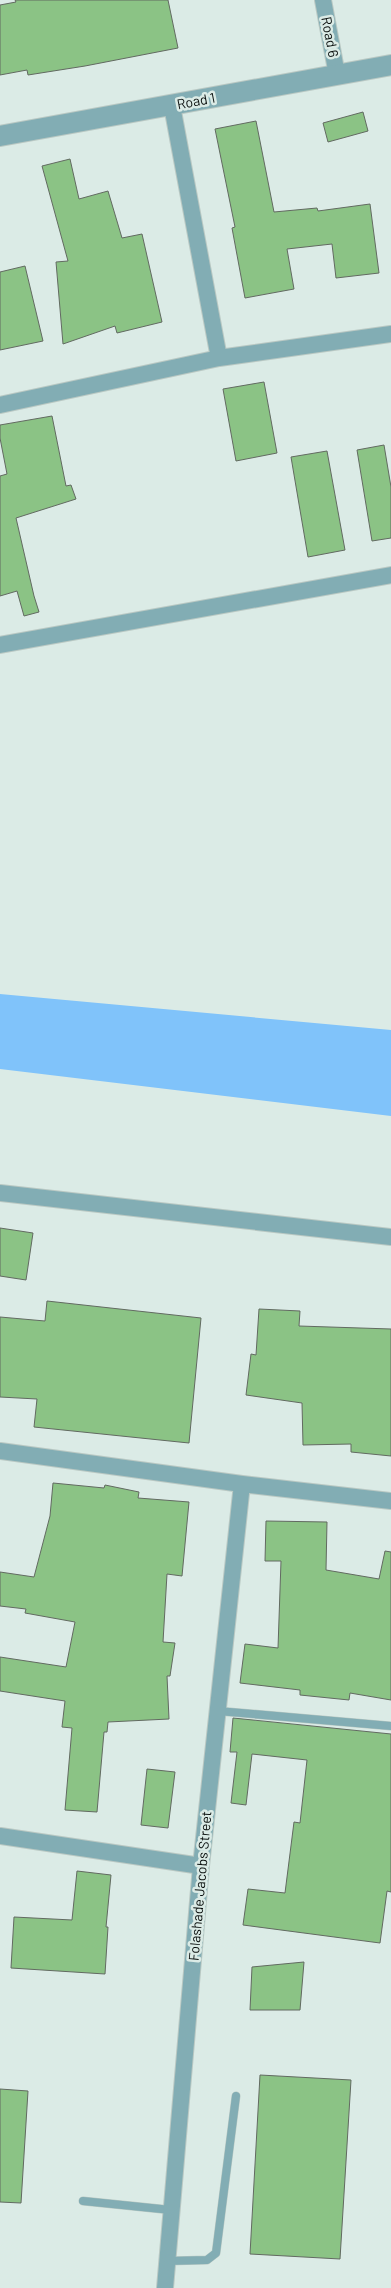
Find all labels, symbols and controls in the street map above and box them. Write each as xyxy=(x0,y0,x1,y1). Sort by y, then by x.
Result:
street label: Road 6 xyxy=(318,15,343,59)
street label: Road 1 xyxy=(175,88,216,113)
street label: Folashade Jacobs Street xyxy=(184,1810,215,1962)

